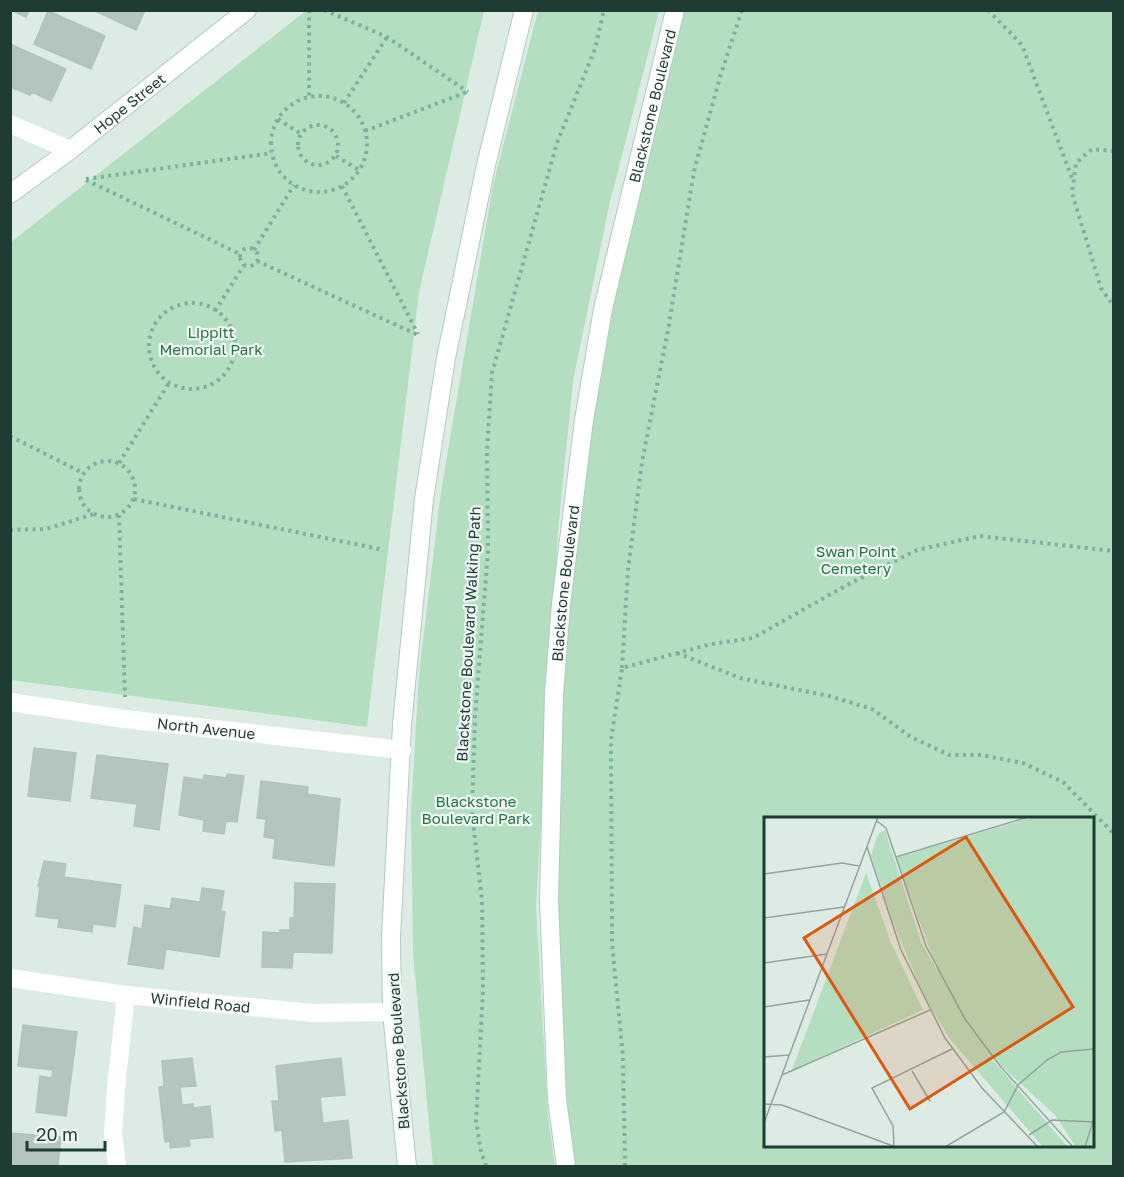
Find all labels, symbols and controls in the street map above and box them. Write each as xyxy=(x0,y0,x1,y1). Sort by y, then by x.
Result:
street label: Blackstone Boulevard xyxy=(625,27,679,185)
street label: Hope Street xyxy=(90,69,169,137)
park label: Lippitt Memorial Park xyxy=(159,323,263,358)
street label: Blackstone Boulevard xyxy=(548,504,582,662)
street label: Blackstone Boulevard Walking Path xyxy=(452,506,484,762)
park label: Swan Point Cemetery xyxy=(816,542,896,577)
street label: North Avenue xyxy=(156,714,257,743)
park label: Blackstone Boulevard Park xyxy=(422,792,531,827)
inset map xyxy=(764,817,1094,1147)
street label: Blackstone Boulevard xyxy=(384,972,412,1130)
street label: Winfield Road xyxy=(150,988,251,1016)
scale bar xyxy=(27,1114,105,1152)
text: 20 m xyxy=(36,1123,78,1145)

